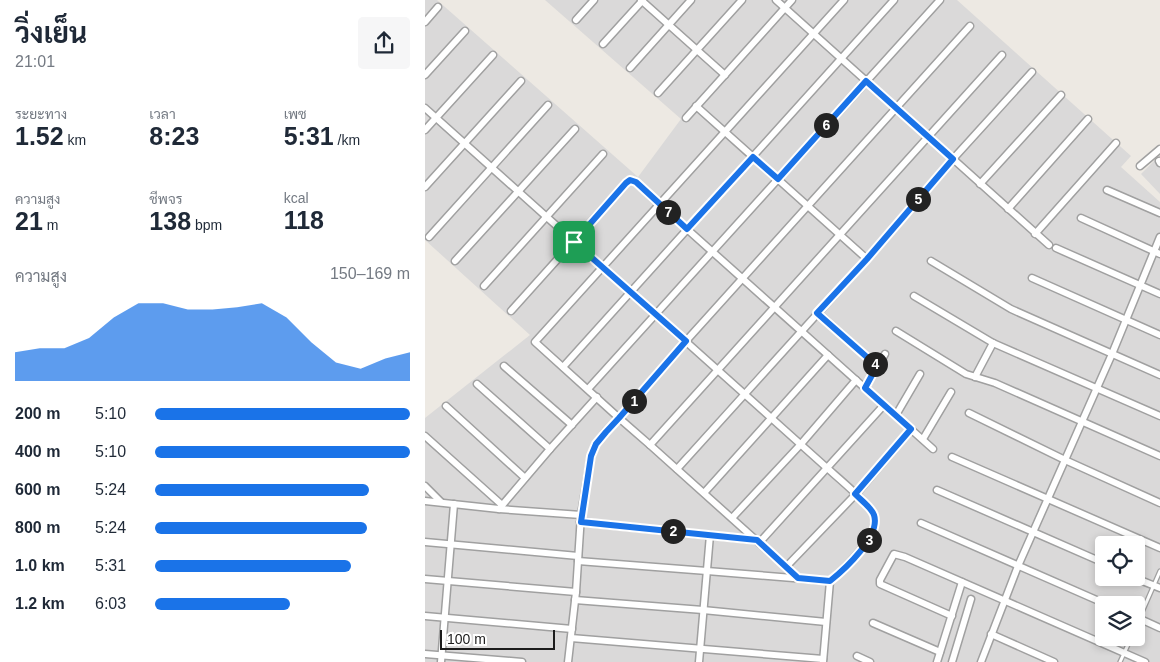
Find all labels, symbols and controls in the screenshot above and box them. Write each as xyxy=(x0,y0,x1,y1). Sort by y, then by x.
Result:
button: share xyxy=(358,17,410,69)
text: วิ่งเย็น xyxy=(15,18,87,49)
text: 21:01 xyxy=(15,53,55,70)
text: ระยะทาง xyxy=(15,106,67,122)
text: เวลา xyxy=(149,106,176,122)
text: เพซ xyxy=(284,106,307,122)
pin: 6 xyxy=(813,112,839,138)
text: 6 xyxy=(823,117,830,133)
text: 1.52 xyxy=(15,122,64,150)
text: 8:23 xyxy=(149,122,199,150)
text: 5:31 xyxy=(284,122,334,150)
text: km xyxy=(64,132,86,148)
text: /km xyxy=(334,132,360,148)
pin: 5 xyxy=(905,186,931,212)
text: kcal xyxy=(284,190,309,206)
text: ความสูง xyxy=(15,191,60,207)
text: ชีพจร xyxy=(149,191,182,207)
text: 5 xyxy=(915,191,922,207)
pin: 7 xyxy=(655,200,681,224)
text: 7 xyxy=(665,204,672,220)
text: 118 xyxy=(284,206,324,234)
text: 21 xyxy=(15,207,43,235)
text: 138 xyxy=(149,207,191,235)
text: m xyxy=(43,217,58,233)
text: bpm xyxy=(191,217,222,233)
pin xyxy=(553,221,595,263)
icon: arrive xyxy=(560,228,588,256)
text: 150–169 m xyxy=(330,265,410,282)
text: ความสูง xyxy=(15,268,67,285)
pin: 4 xyxy=(863,352,887,376)
text: 4 xyxy=(872,356,879,372)
pin: 1 xyxy=(621,388,647,414)
text: 1 xyxy=(631,393,638,409)
text: 200 m xyxy=(15,405,60,422)
text: 5:10 xyxy=(95,405,126,422)
text: 400 m xyxy=(15,443,60,460)
text: 5:10 xyxy=(95,443,126,460)
text: 600 m xyxy=(15,481,60,498)
text: 5:24 xyxy=(95,481,126,498)
pin: 2 xyxy=(661,518,685,544)
text: 800 m xyxy=(15,519,60,536)
text: 5:24 xyxy=(95,519,126,536)
text: 2 xyxy=(670,523,677,539)
pin: 3 xyxy=(857,528,881,552)
text: 3 xyxy=(866,532,873,548)
map controls xyxy=(1095,536,1145,646)
button: locate xyxy=(1095,536,1145,586)
text: 1.0 km xyxy=(15,557,65,574)
text: 5:31 xyxy=(95,557,126,574)
text: 1.2 km xyxy=(15,595,65,612)
text: 6:03 xyxy=(95,595,126,612)
button: layers xyxy=(1095,596,1145,646)
scale bar xyxy=(440,627,555,650)
text: 100 m xyxy=(447,631,486,647)

